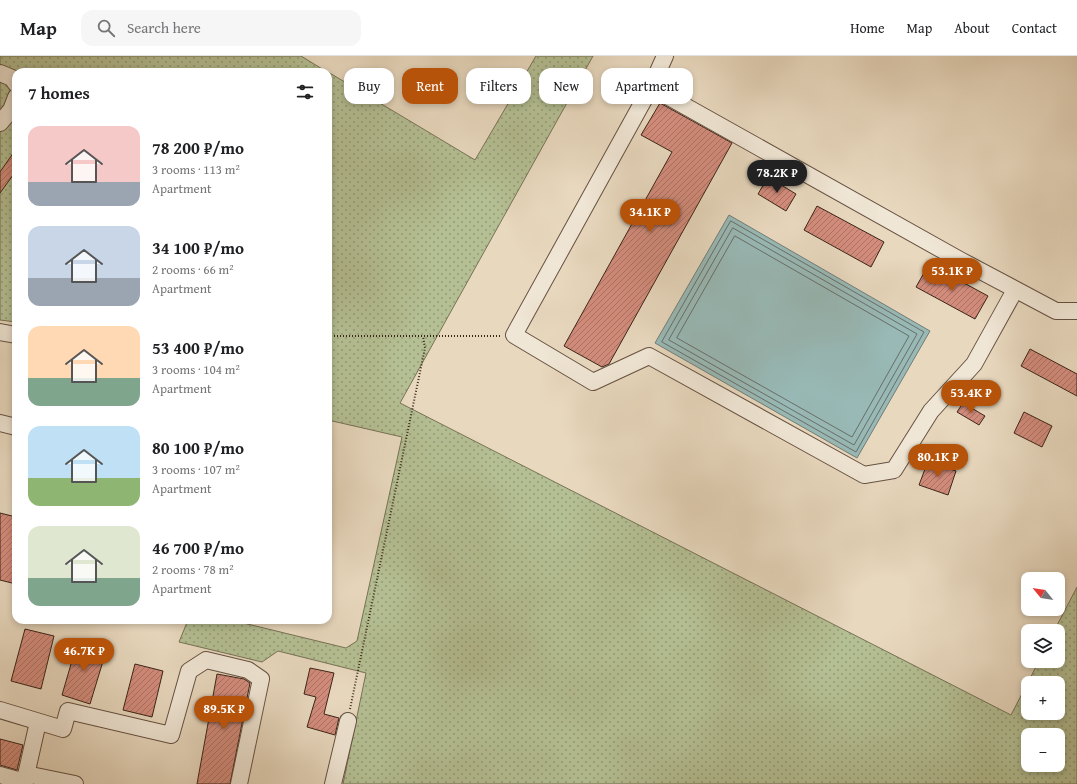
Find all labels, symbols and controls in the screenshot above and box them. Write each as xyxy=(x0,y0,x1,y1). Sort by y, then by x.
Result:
search box xyxy=(81,10,361,46)
text: Map xyxy=(20,14,57,42)
icon: search xyxy=(95,17,117,39)
text: Search here xyxy=(127,17,201,38)
text: Home xyxy=(850,18,885,38)
text: Map xyxy=(907,18,932,38)
text: About xyxy=(954,18,990,38)
text: Contact xyxy=(1012,18,1057,38)
chip: Buy xyxy=(344,68,394,104)
chip: Rent xyxy=(402,68,458,104)
chip: Filters xyxy=(466,68,531,104)
chip: New xyxy=(539,68,593,104)
chip: Apartment xyxy=(601,68,693,104)
text: 7 homes xyxy=(28,80,90,105)
icon: filters xyxy=(294,81,316,103)
text: 78 200 ₽/mo xyxy=(152,135,244,160)
icon: home xyxy=(60,142,108,190)
text: 3 rooms · 113 m² xyxy=(152,160,240,179)
pin: 78.2K ₽ xyxy=(740,160,814,194)
text: 78.2K ₽ xyxy=(756,163,798,182)
text: Apartment xyxy=(152,179,212,198)
pin: 34.1K ₽ xyxy=(613,199,687,233)
text: 34.1K ₽ xyxy=(629,202,671,221)
text: 34 100 ₽/mo xyxy=(152,235,244,260)
icon: home xyxy=(60,242,108,290)
pin: 53.1K ₽ xyxy=(915,258,989,292)
text: 2 rooms · 66 m² xyxy=(152,260,234,279)
text: 53.1K ₽ xyxy=(931,261,973,280)
text: Apartment xyxy=(152,279,212,298)
text: 53 400 ₽/mo xyxy=(152,335,244,360)
icon: home xyxy=(60,342,108,390)
text: 3 rooms · 104 m² xyxy=(152,360,240,379)
text: Apartment xyxy=(152,379,212,398)
pin: 53.4K ₽ xyxy=(934,380,1008,414)
text: 53.4K ₽ xyxy=(950,383,992,402)
text: 80 100 ₽/mo xyxy=(152,435,244,460)
icon: home xyxy=(60,442,108,490)
pin: 80.1K ₽ xyxy=(901,444,975,478)
text: 80.1K ₽ xyxy=(917,447,959,466)
text: 3 rooms · 107 m² xyxy=(152,460,240,479)
text: Apartment xyxy=(152,479,212,498)
text: 46 700 ₽/mo xyxy=(152,535,244,560)
icon: home xyxy=(60,542,108,590)
text: 2 rooms · 78 m² xyxy=(152,560,234,579)
north arrow xyxy=(1021,572,1065,616)
map controls xyxy=(1021,572,1065,772)
text: Apartment xyxy=(152,579,212,598)
button: layers xyxy=(1021,624,1065,668)
pin: 46.7K ₽ xyxy=(47,638,121,672)
text: 46.7K ₽ xyxy=(63,641,105,660)
button: + xyxy=(1021,676,1065,720)
pin: 89.5K ₽ xyxy=(187,696,261,730)
text: 89.5K ₽ xyxy=(203,699,245,718)
button: − xyxy=(1021,728,1065,772)

